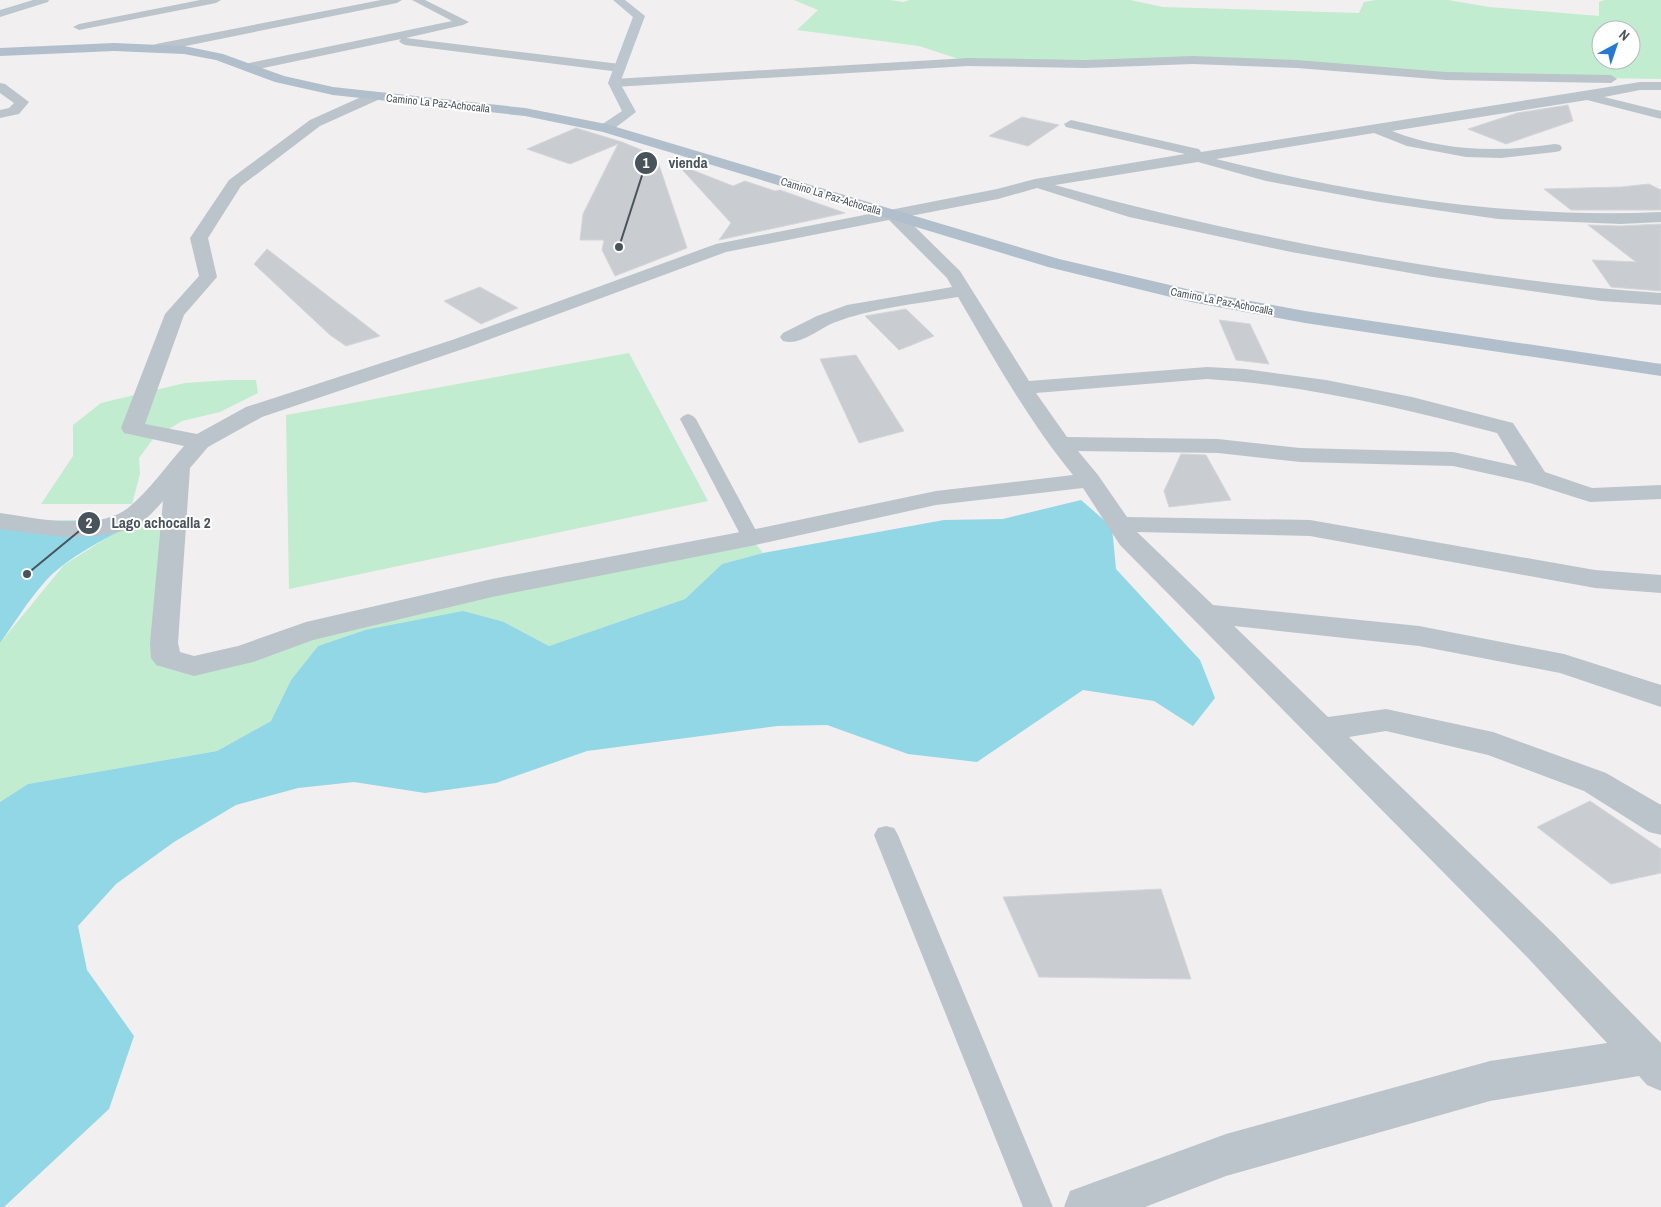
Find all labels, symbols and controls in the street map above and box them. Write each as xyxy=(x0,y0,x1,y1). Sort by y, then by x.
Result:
north arrow xyxy=(1591,20,1641,70)
text: N xyxy=(1615,25,1633,45)
street label: Camino La Paz-Achocalla xyxy=(385,91,491,115)
callout: vienda xyxy=(633,148,717,178)
text: 1 xyxy=(643,152,650,173)
text: vienda xyxy=(669,152,708,173)
street label: Camino La Paz-Achocalla xyxy=(779,174,883,218)
street label: Camino La Paz-Achocalla xyxy=(1169,284,1275,318)
callout: Lago achocalla 2 xyxy=(76,508,220,538)
text: 2 xyxy=(86,512,93,533)
text: Lago achocalla 2 xyxy=(111,512,211,533)

